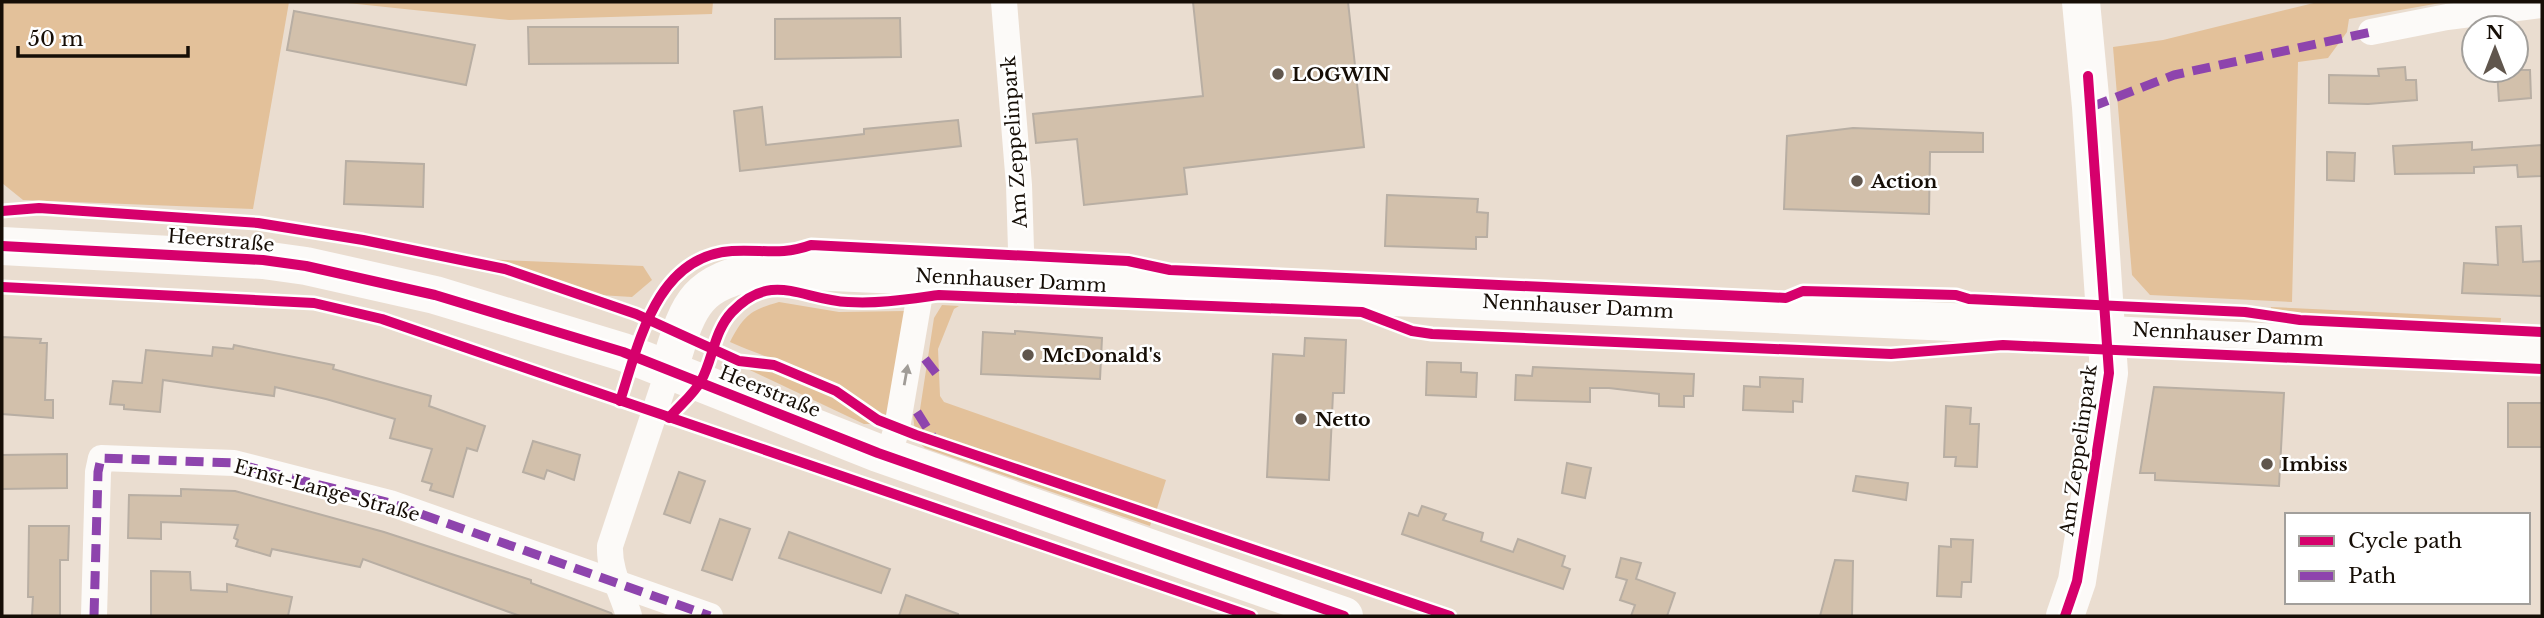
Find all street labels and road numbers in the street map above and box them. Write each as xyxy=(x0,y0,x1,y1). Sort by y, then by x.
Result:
street label: Am Zeppelinpark xyxy=(997,55,1032,230)
street label: Heerstraße xyxy=(167,224,275,257)
street label: Nennhauser Damm xyxy=(915,264,1107,297)
street label: Nennhauser Damm xyxy=(1482,290,1674,323)
street label: Nennhauser Damm xyxy=(2132,318,2324,351)
street label: Heerstraße xyxy=(716,361,824,422)
street label: Am Zeppelinpark xyxy=(2055,363,2102,538)
street label: Ernst-Lange-Straße xyxy=(231,455,422,526)

